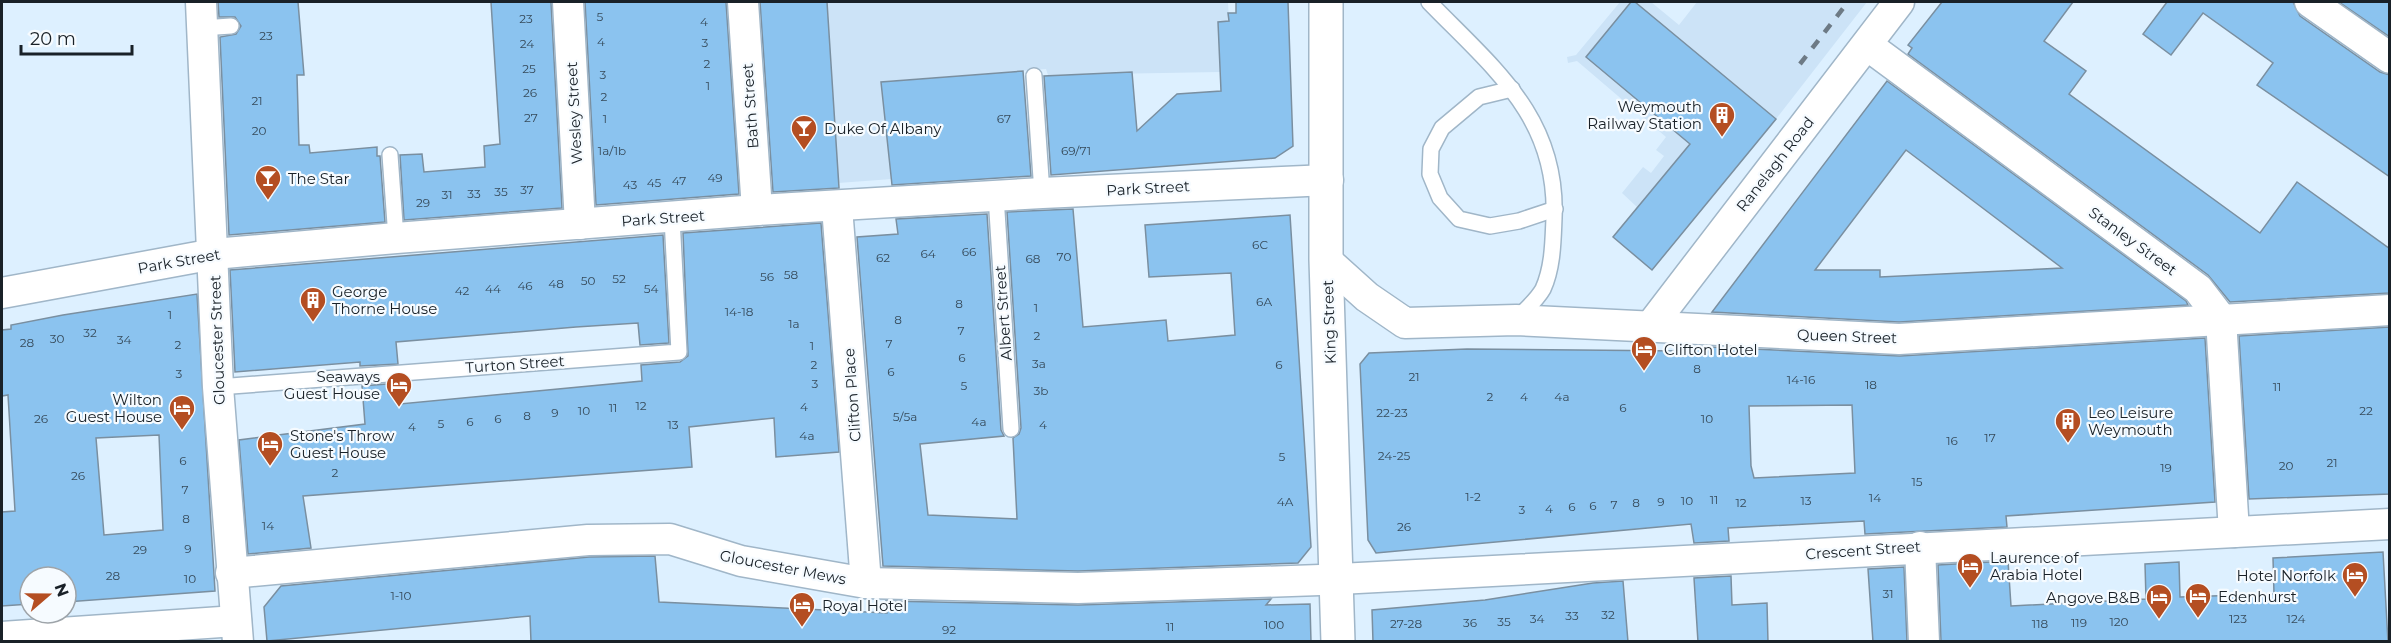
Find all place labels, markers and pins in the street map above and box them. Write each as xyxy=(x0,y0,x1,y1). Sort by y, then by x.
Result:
place label: Weymouth Railway Station xyxy=(1587,97,1702,133)
building icon: Weymouth Railway Station xyxy=(1707,100,1737,138)
bar icon: Duke Of Albany xyxy=(789,113,819,151)
place label: Duke Of Albany xyxy=(824,119,942,138)
bar icon: The Star xyxy=(253,163,283,201)
place label: The Star xyxy=(288,169,350,188)
place label: George Thorne House xyxy=(332,282,437,318)
building icon: George Thorne House xyxy=(298,285,328,323)
hotel icon: Clifton Hotel xyxy=(1629,334,1659,372)
place label: Clifton Hotel xyxy=(1664,340,1758,359)
place label: Seaways Guest House xyxy=(284,367,380,403)
hotel icon: Seaways Guest House xyxy=(384,370,414,408)
place label: Wilton Guest House xyxy=(66,390,162,426)
hotel icon: Wilton Guest House xyxy=(167,393,197,431)
place label: Leo Leisure Weymouth xyxy=(2088,403,2173,439)
building icon: Leo Leisure Weymouth xyxy=(2053,406,2083,444)
place label: Stone's Throw Guest House xyxy=(290,426,395,462)
hotel icon: Stone's Throw Guest House xyxy=(255,429,285,467)
place label: Laurence of Arabia Hotel xyxy=(1990,548,2083,584)
hotel icon: Laurence of Arabia Hotel xyxy=(1955,551,1985,589)
hotel icon: Hotel Norfolk xyxy=(2340,560,2370,598)
place label: Hotel Norfolk xyxy=(2237,566,2336,585)
hotel icon: Edenhurst xyxy=(2183,581,2213,619)
hotel icon: Angove B&B xyxy=(2144,582,2174,620)
place label: Edenhurst xyxy=(2218,587,2297,606)
place label: Angove B&B xyxy=(2046,588,2140,607)
hotel icon: Royal Hotel xyxy=(787,590,817,628)
place label: Royal Hotel xyxy=(822,596,907,615)

